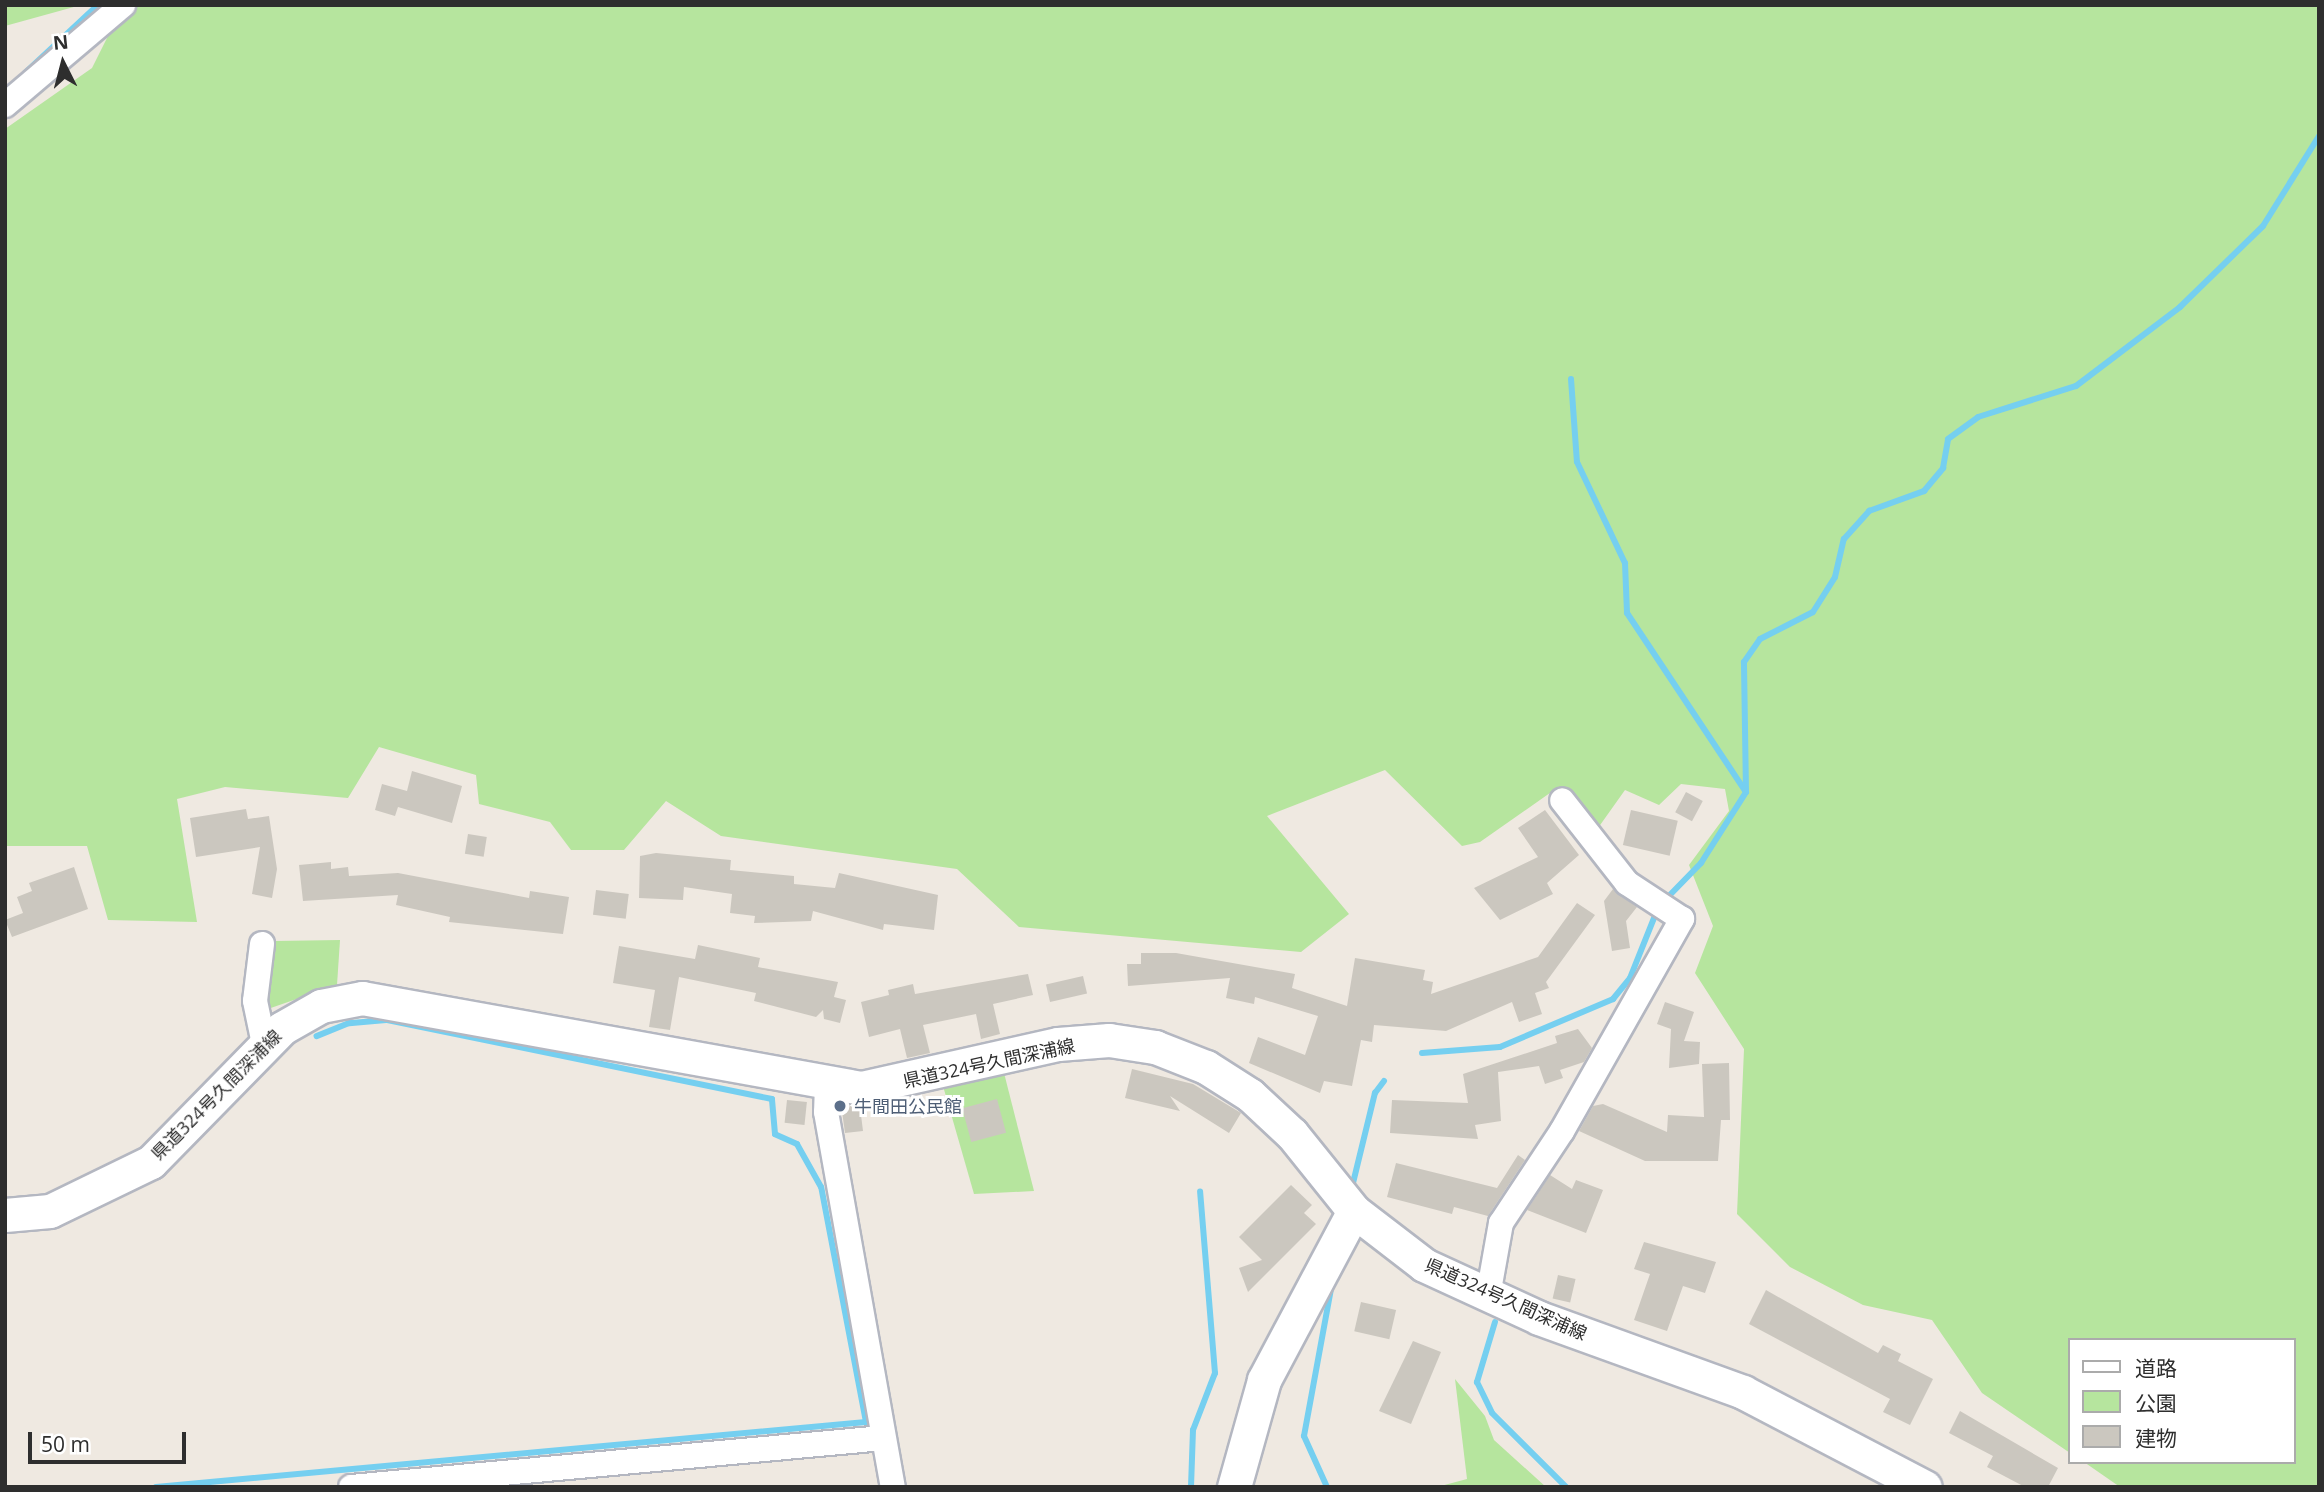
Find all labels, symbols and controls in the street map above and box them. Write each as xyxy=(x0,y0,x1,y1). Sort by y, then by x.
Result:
north arrow xyxy=(28,28,98,98)
text: N xyxy=(52,28,70,56)
street label: 県道324号久間深浦線 xyxy=(147,1026,285,1164)
street label: 県道324号久間深浦線 xyxy=(901,1034,1077,1092)
place label: 牛間田公民館 xyxy=(854,1095,962,1117)
marker: 牛間田公民館 xyxy=(832,1098,848,1114)
street label: 県道324号久間深浦線 xyxy=(1422,1254,1590,1344)
legend xyxy=(2068,1338,2296,1464)
text: 道路 xyxy=(2135,1354,2177,1382)
text: 公園 xyxy=(2135,1389,2177,1417)
scale bar xyxy=(32,1418,189,1462)
text: 建物 xyxy=(2135,1424,2177,1452)
text: 50 m xyxy=(41,1430,90,1458)

